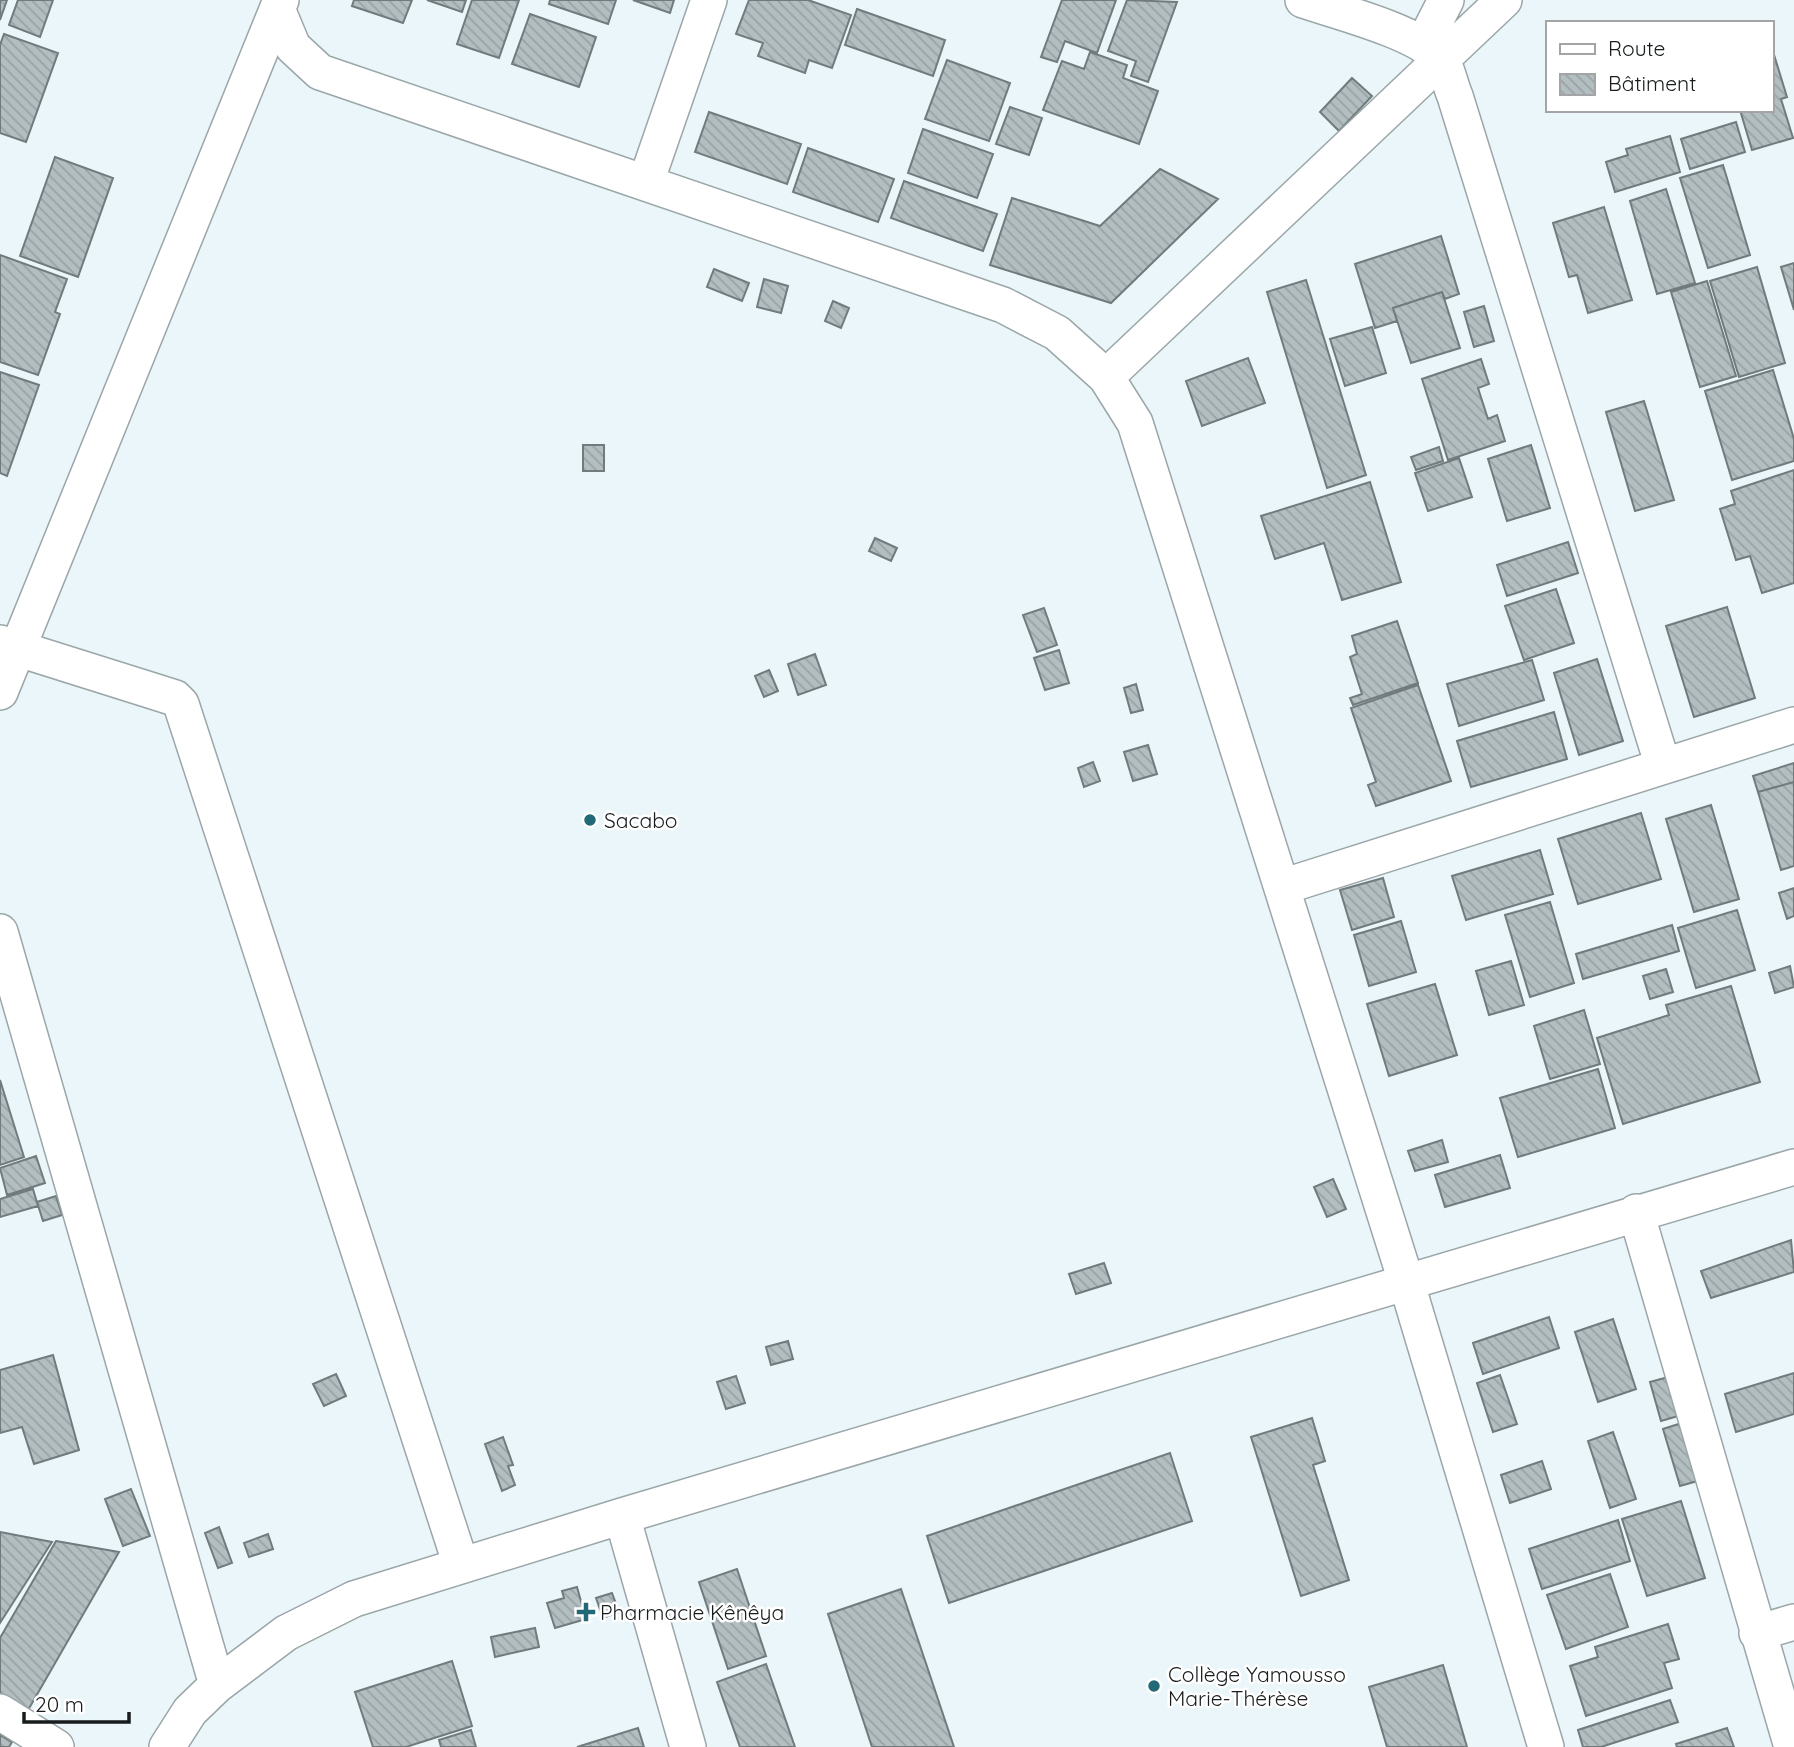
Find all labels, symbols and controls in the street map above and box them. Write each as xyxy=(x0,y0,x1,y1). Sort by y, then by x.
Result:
legend xyxy=(1546,21,1773,112)
text: Route xyxy=(1608,35,1665,61)
text: Bâtiment xyxy=(1608,70,1696,96)
place label: Sacabo xyxy=(604,807,678,833)
marker: Sacabo xyxy=(582,812,598,828)
place label: Pharmacie Kênêya xyxy=(600,1599,784,1625)
marker: Pharmacie Kênêya xyxy=(578,1604,594,1620)
place label: Collège Yamousso Marie-Thérèse xyxy=(1168,1661,1346,1711)
marker: Collège Yamousso Marie-Thérèse xyxy=(1146,1678,1162,1694)
scale bar xyxy=(24,1680,130,1724)
text: 20 m xyxy=(35,1691,84,1717)

